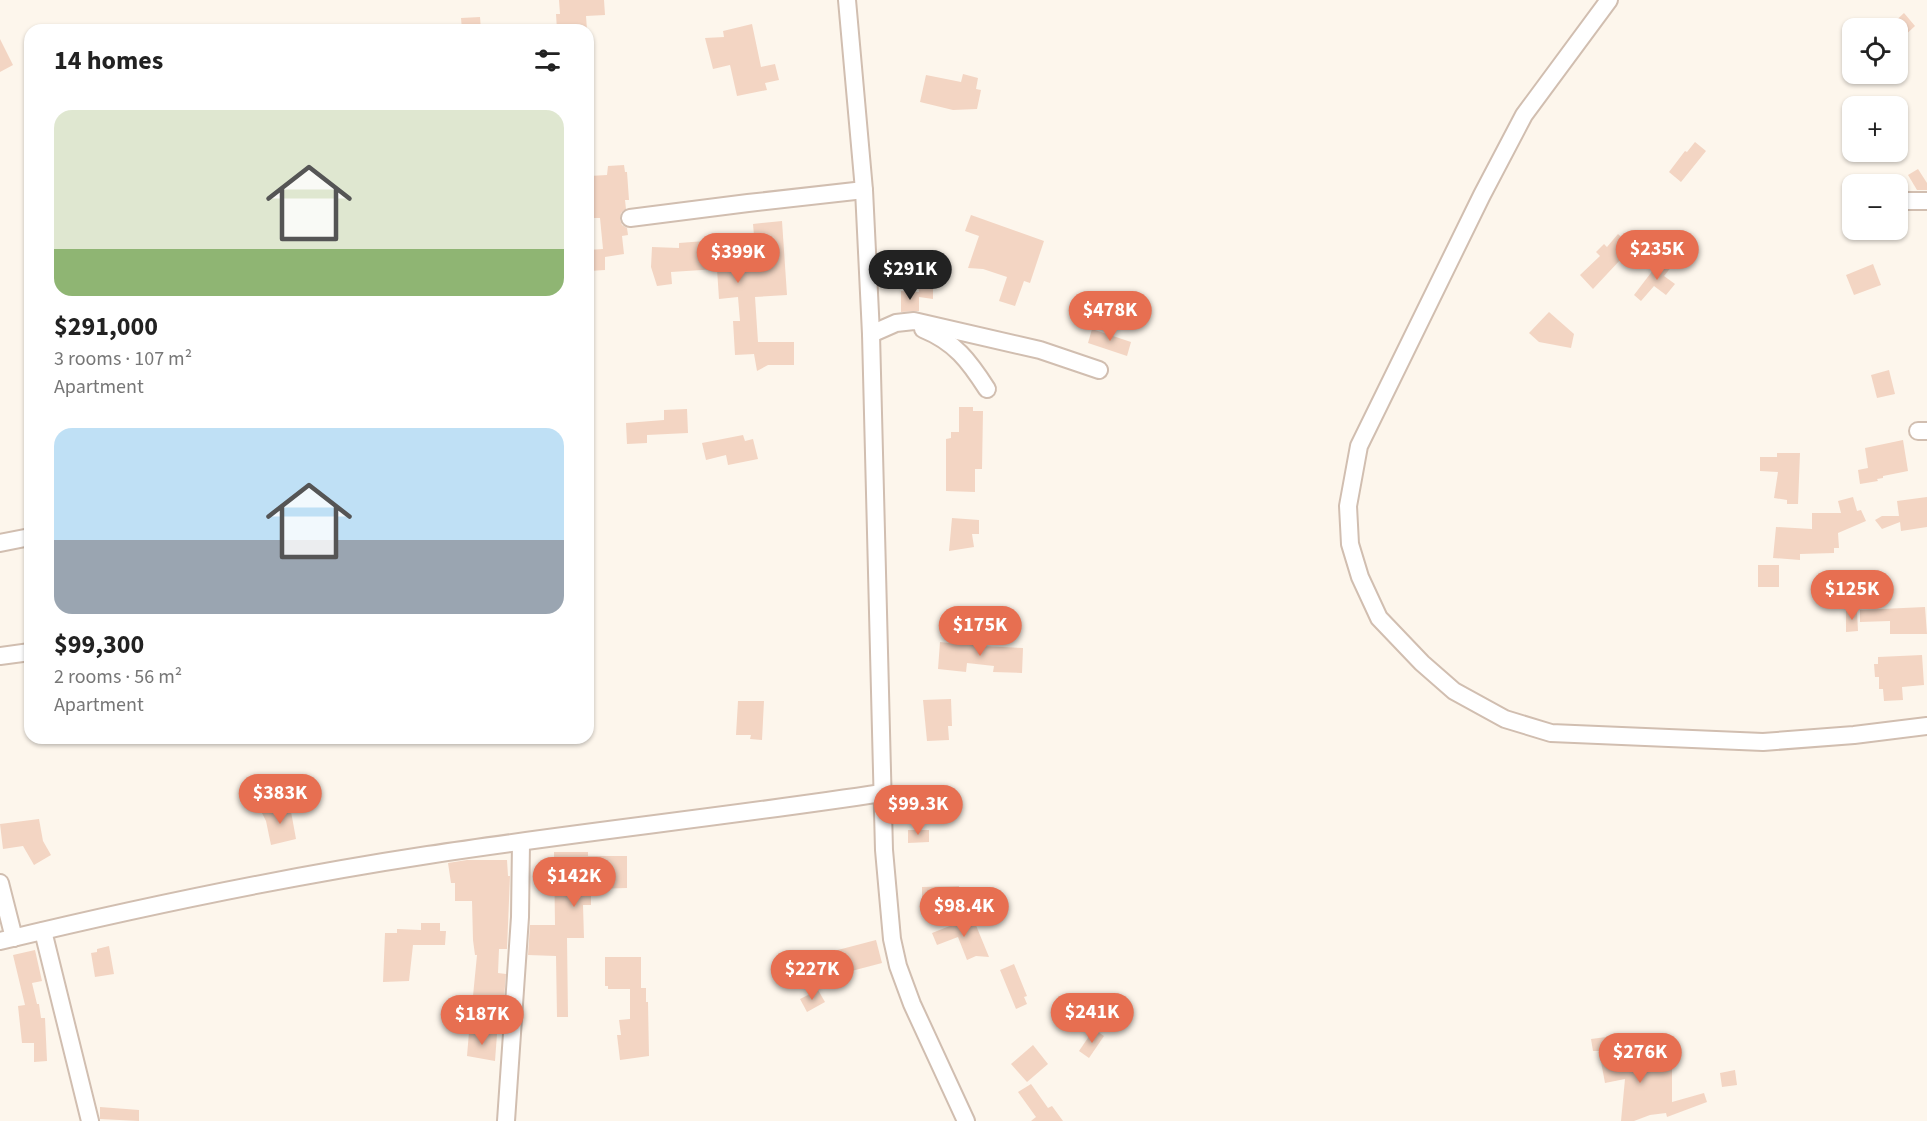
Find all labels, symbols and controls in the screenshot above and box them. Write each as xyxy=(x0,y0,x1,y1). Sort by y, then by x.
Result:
map controls xyxy=(1842,18,1908,240)
button: locate xyxy=(1842,18,1908,84)
text: 14 homes xyxy=(54,42,163,79)
icon: filters xyxy=(531,44,564,77)
button: + xyxy=(1842,96,1908,162)
icon: home xyxy=(255,149,363,257)
button: − xyxy=(1842,174,1908,240)
pin: $235K xyxy=(1615,230,1699,281)
pin: $399K xyxy=(696,233,780,284)
text: $235K xyxy=(1630,235,1684,263)
text: $399K xyxy=(711,238,765,266)
pin: $291K xyxy=(868,250,952,301)
text: $291K xyxy=(883,255,937,283)
pin: $478K xyxy=(1068,291,1152,342)
text: $478K xyxy=(1083,296,1137,324)
text: $291,000 xyxy=(54,308,158,345)
text: 3 rooms · 107 m² xyxy=(54,345,192,373)
text: Apartment xyxy=(54,373,144,401)
icon: home xyxy=(255,467,363,575)
pin: $125K xyxy=(1810,570,1894,621)
text: $125K xyxy=(1825,575,1879,603)
pin: $175K xyxy=(938,606,1022,657)
text: $175K xyxy=(953,611,1007,639)
text: $99,300 xyxy=(54,626,144,663)
text: 2 rooms · 56 m² xyxy=(54,663,182,691)
text: Apartment xyxy=(54,691,144,719)
pin: $383K xyxy=(238,774,322,825)
text: $383K xyxy=(253,779,307,807)
pin: $99.3K xyxy=(869,785,967,836)
text: $99.3K xyxy=(888,790,948,818)
pin: $142K xyxy=(532,857,616,908)
text: $142K xyxy=(547,862,601,890)
pin: $98.4K xyxy=(915,887,1013,938)
text: $98.4K xyxy=(934,892,994,920)
pin: $227K xyxy=(770,950,854,1001)
text: $227K xyxy=(785,955,839,983)
pin: $241K xyxy=(1050,993,1134,1044)
pin: $187K xyxy=(440,995,524,1046)
text: $241K xyxy=(1065,998,1119,1026)
text: $187K xyxy=(455,1000,509,1028)
pin: $276K xyxy=(1598,1033,1682,1084)
text: $276K xyxy=(1613,1038,1667,1066)

